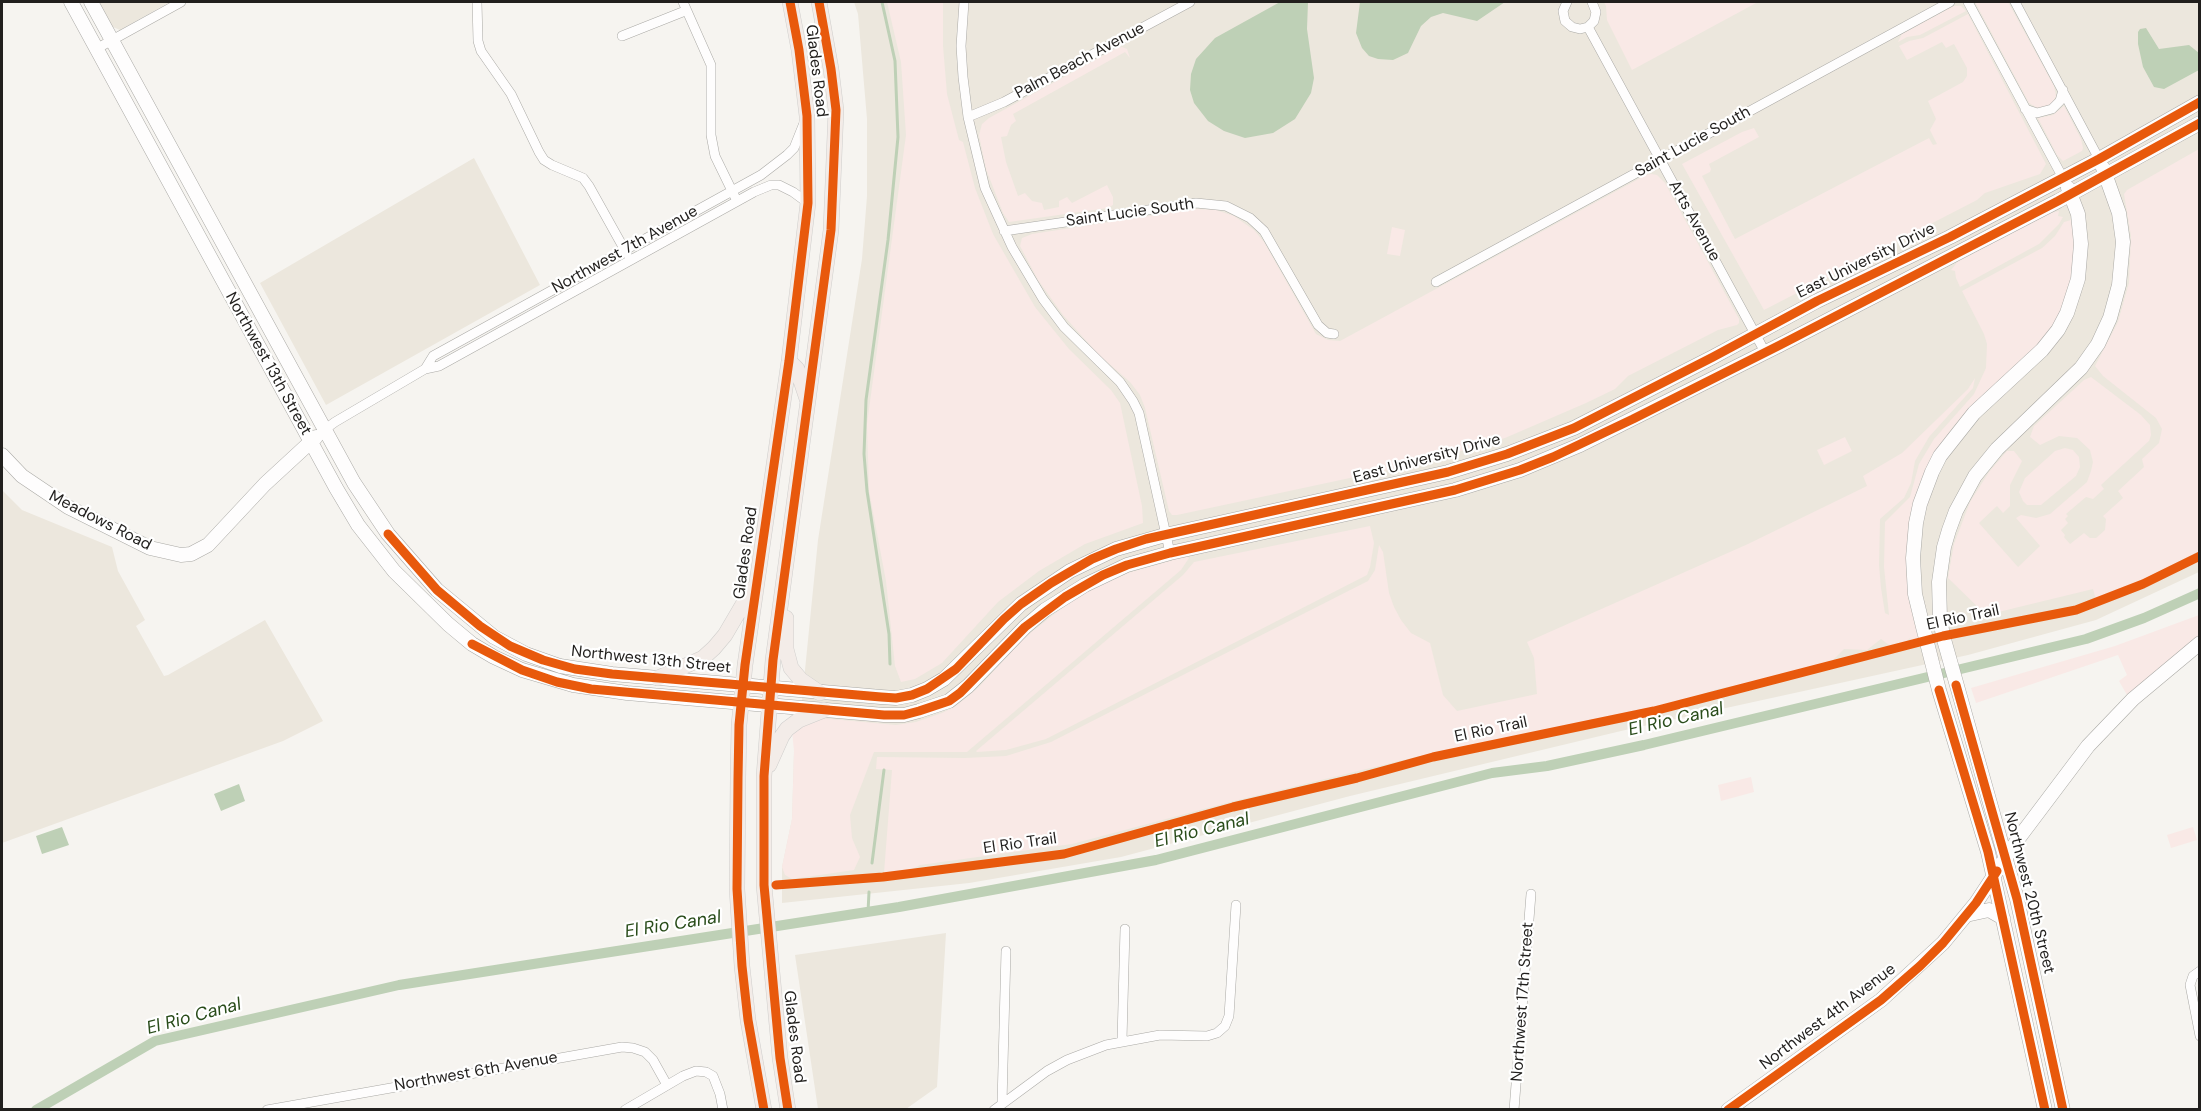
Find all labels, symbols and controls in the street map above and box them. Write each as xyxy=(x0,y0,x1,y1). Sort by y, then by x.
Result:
street label: Palm Beach Avenue xyxy=(1012,19,1148,103)
street label: Glades Road xyxy=(801,24,831,118)
street label: Saint Lucie South xyxy=(1632,102,1754,182)
street label: Arts Avenue xyxy=(1664,177,1724,265)
street label: Saint Lucie South xyxy=(1065,195,1195,231)
street label: Northwest 7th Avenue xyxy=(549,202,701,298)
street label: East University Drive xyxy=(1794,219,1938,303)
street label: Northwest 13th Street xyxy=(221,289,315,439)
street label: East University Drive xyxy=(1351,430,1503,488)
street label: Meadows Road xyxy=(46,487,154,555)
street label: Glades Road xyxy=(730,506,762,600)
street label: El Rio Trail xyxy=(1925,601,2001,635)
street label: Northwest 13th Street xyxy=(570,642,732,678)
water label: El Rio Canal xyxy=(1626,699,1726,741)
street label: El Rio Trail xyxy=(1453,713,1529,747)
water label: El Rio Canal xyxy=(1152,809,1252,853)
street label: Northwest 20th Street xyxy=(2000,810,2058,976)
street label: El Rio Trail xyxy=(982,829,1058,859)
water label: El Rio Canal xyxy=(623,907,723,943)
street label: Northwest 17th Street xyxy=(1508,922,1538,1082)
street label: Northwest 4th Avenue xyxy=(1756,960,1900,1074)
street label: Glades Road xyxy=(779,990,809,1084)
water label: El Rio Canal xyxy=(144,994,244,1040)
street label: Northwest 6th Avenue xyxy=(393,1048,559,1096)

